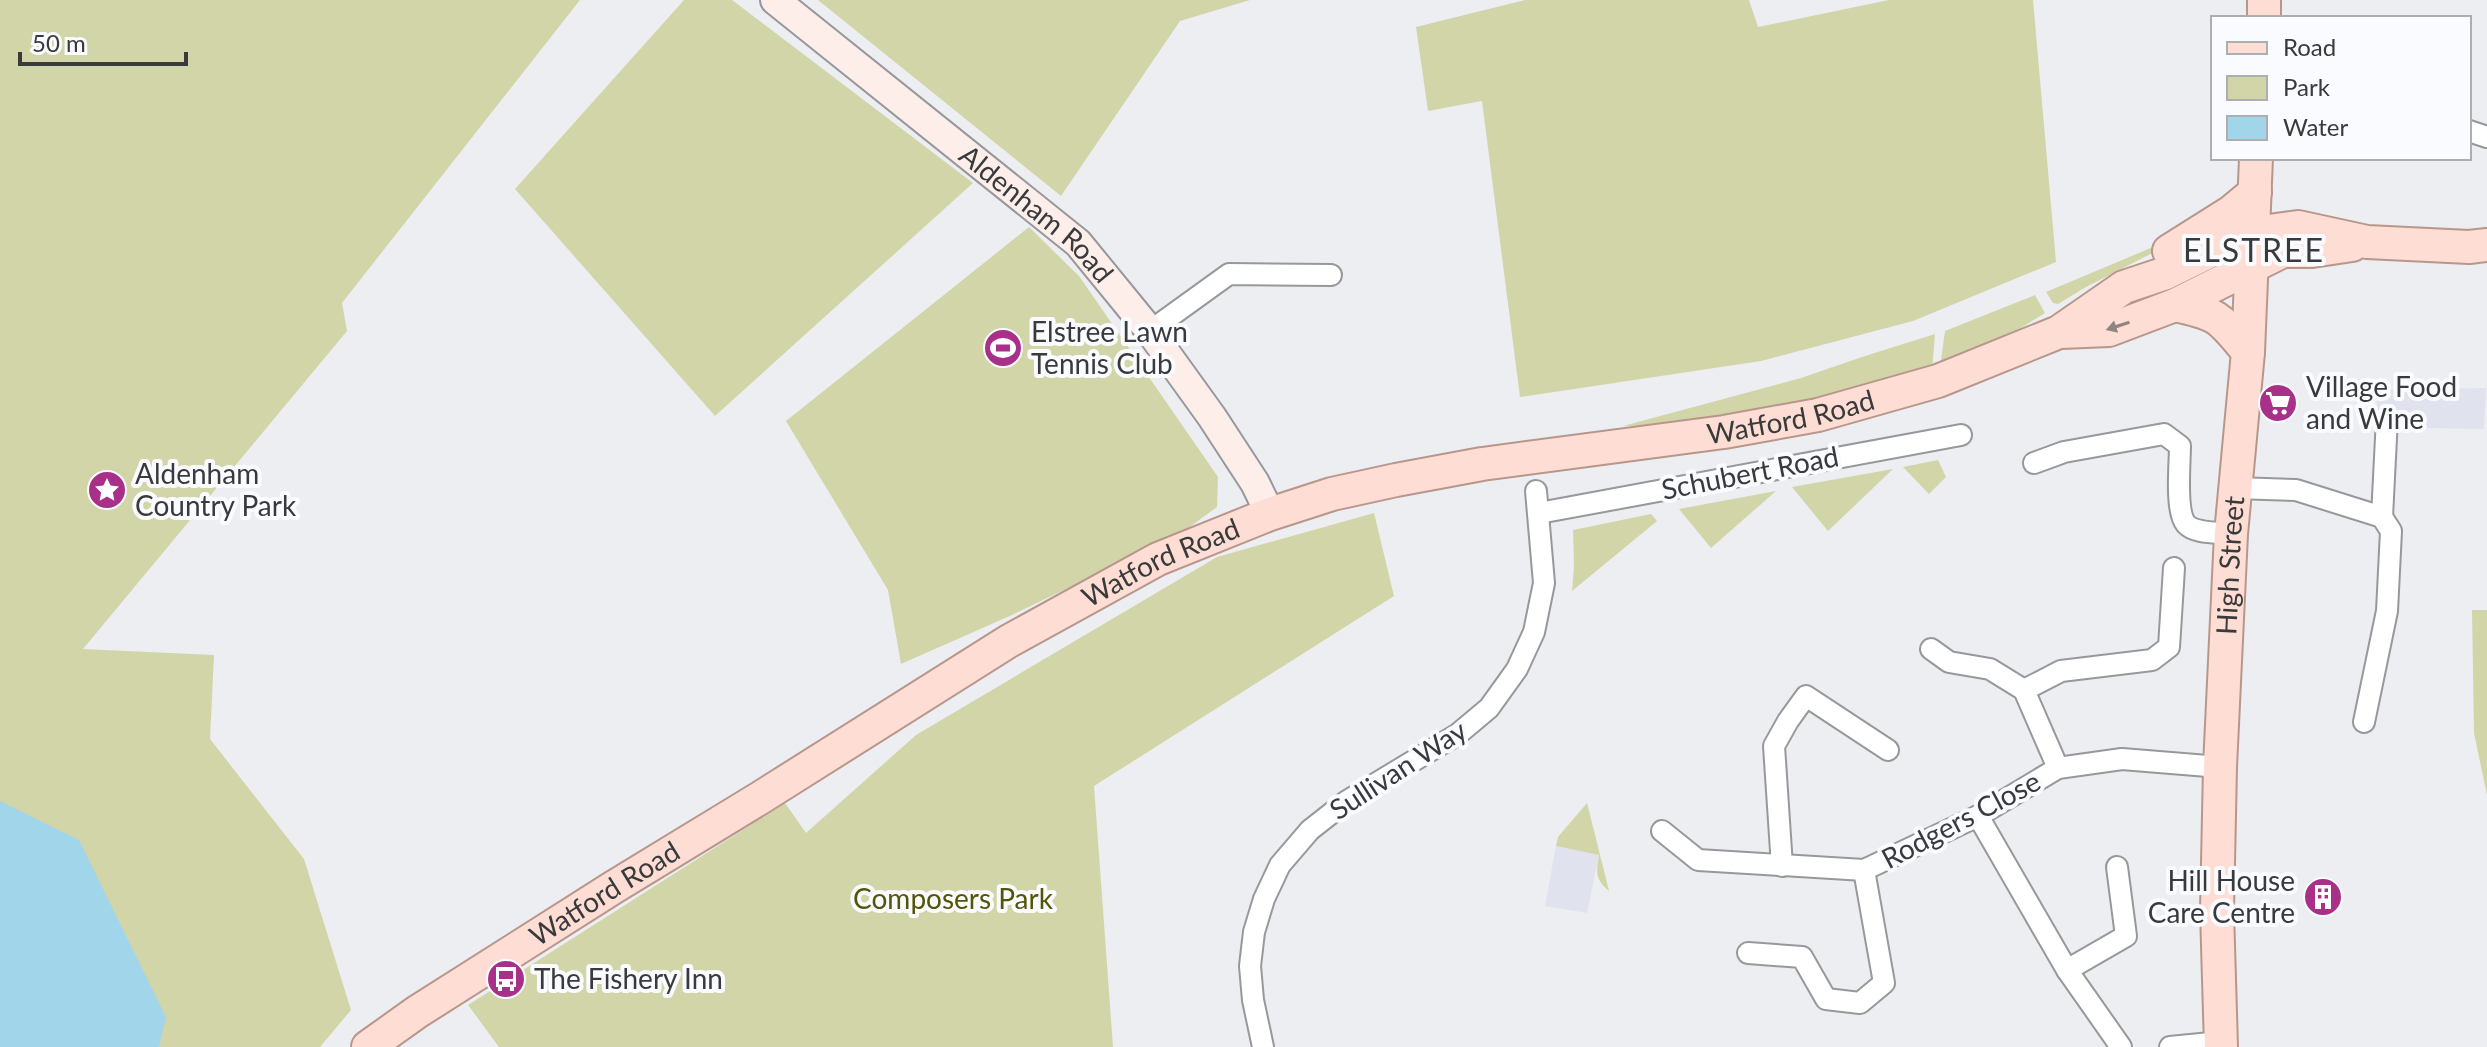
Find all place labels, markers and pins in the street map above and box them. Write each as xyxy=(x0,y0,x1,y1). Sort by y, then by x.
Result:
place label: Elstree Lawn Tennis Club xyxy=(1031,314,1188,380)
sports icon: Elstree Lawn Tennis Club xyxy=(982,327,1024,369)
place label: Village Food and Wine xyxy=(2306,369,2457,435)
supermarket icon: Village Food and Wine xyxy=(2257,382,2299,424)
place label: Aldenham Country Park xyxy=(135,456,297,522)
place icon: Aldenham Country Park xyxy=(86,469,128,511)
place label: Hill House Care Centre xyxy=(2148,863,2295,929)
building icon: Hill House Care Centre xyxy=(2302,876,2344,918)
bus stop icon: The Fishery Inn xyxy=(485,958,527,1000)
place label: The Fishery Inn xyxy=(534,961,723,995)

